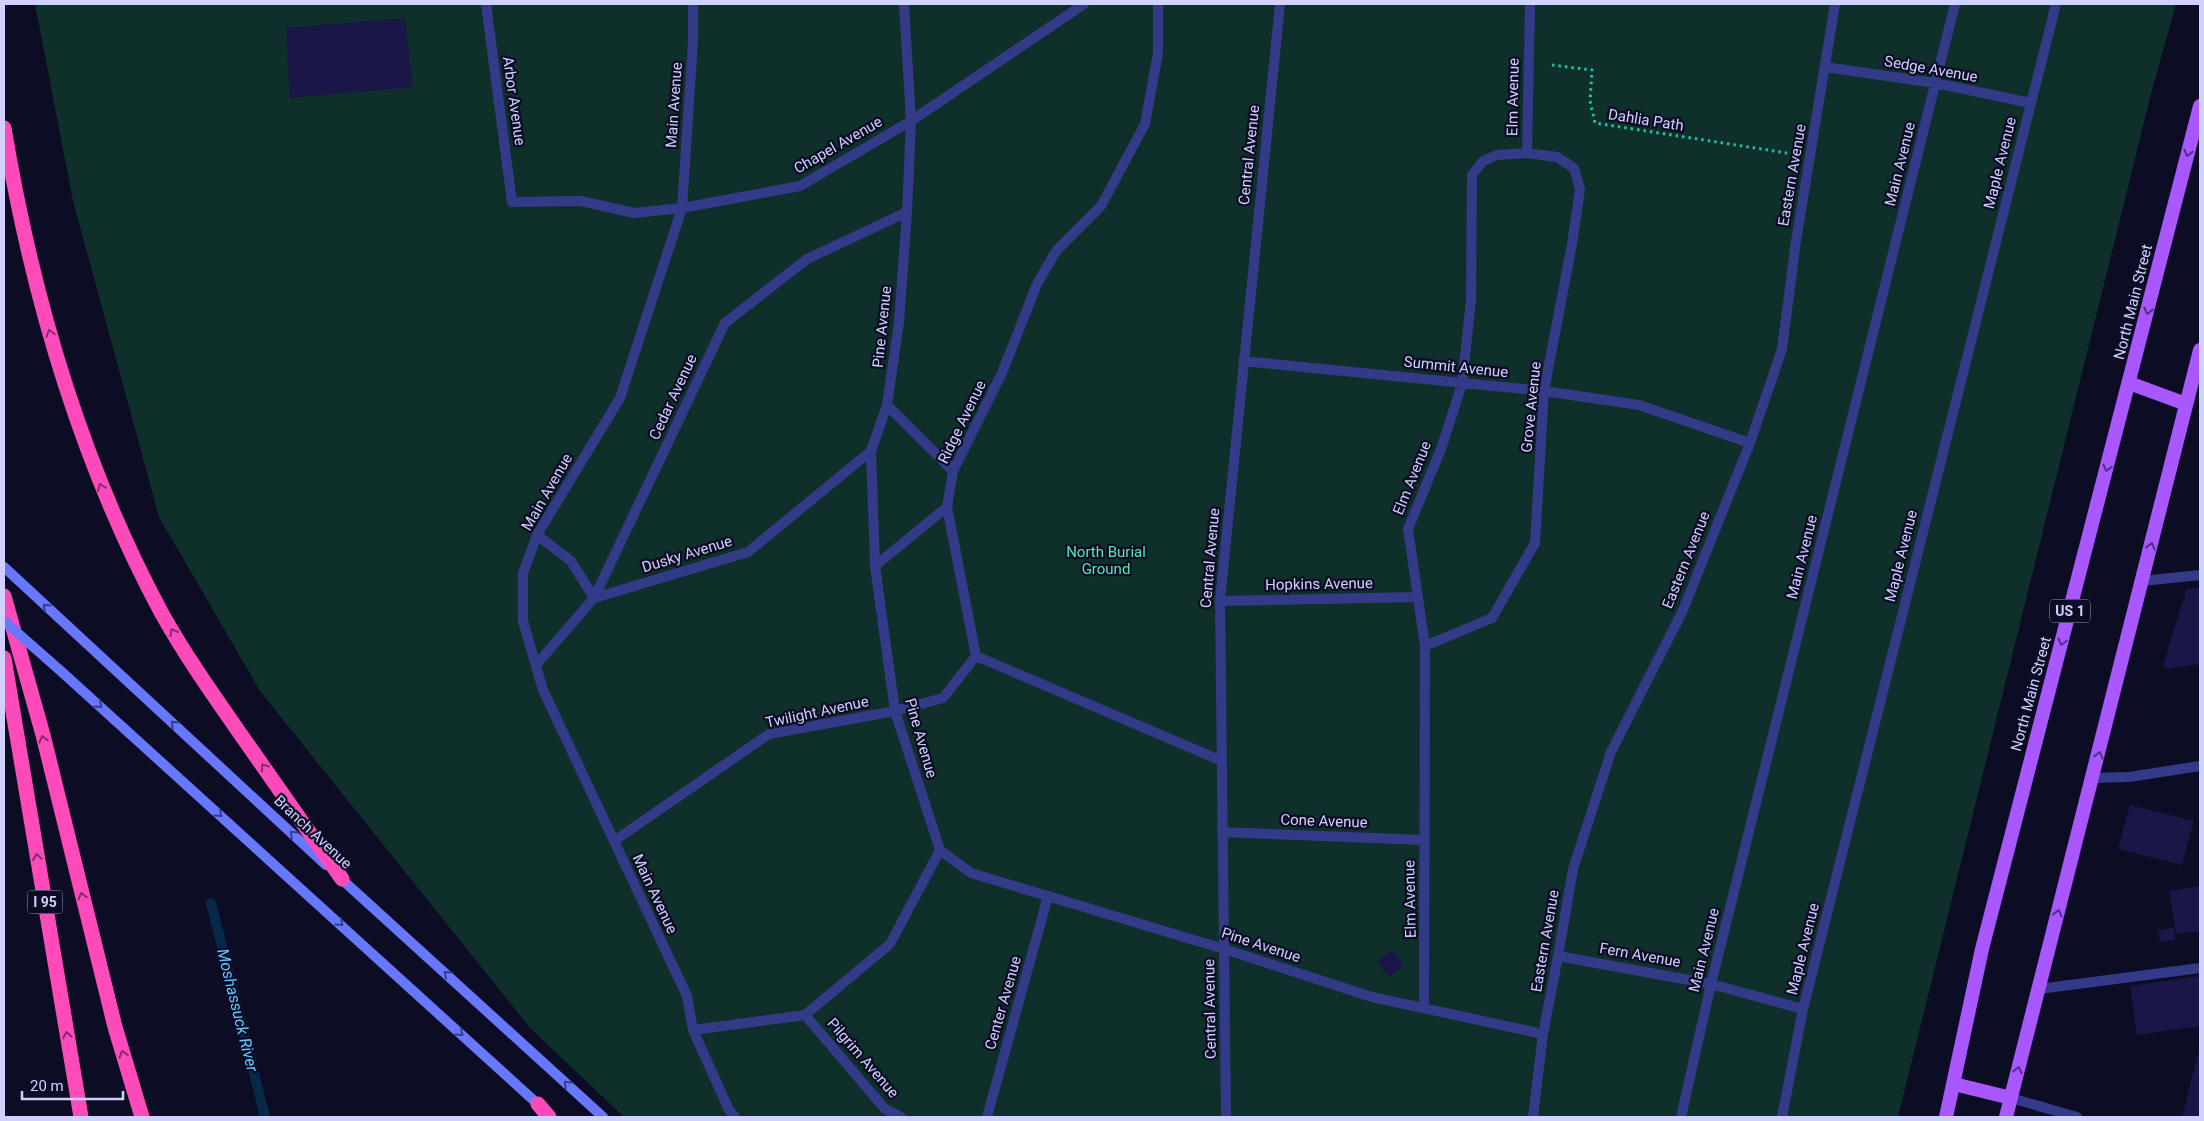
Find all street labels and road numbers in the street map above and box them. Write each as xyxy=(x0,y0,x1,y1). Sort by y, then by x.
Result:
street label: Sedge Avenue xyxy=(1883,52,1979,86)
street label: Arbor Avenue xyxy=(499,55,529,147)
street label: Elm Avenue xyxy=(1503,58,1523,136)
street label: Main Avenue xyxy=(662,61,686,149)
street label: Central Avenue xyxy=(1235,104,1263,206)
street label: Dahlia Path xyxy=(1607,105,1685,135)
street label: Chapel Avenue xyxy=(791,112,885,178)
street label: Maple Avenue xyxy=(1980,115,2020,211)
street label: Main Avenue xyxy=(1881,120,1919,208)
street label: Eastern Avenue xyxy=(1774,122,1810,227)
street label: North Main Street xyxy=(2110,242,2156,361)
street label: Pine Avenue xyxy=(869,285,895,369)
street label: Cedar Avenue xyxy=(645,351,701,443)
street label: Summit Avenue xyxy=(1403,353,1509,381)
street label: Grove Avenue xyxy=(1517,361,1545,453)
street label: Ridge Avenue xyxy=(934,377,990,467)
street label: Elm Avenue xyxy=(1389,438,1435,518)
street label: Main Avenue xyxy=(518,450,576,534)
street label: Central Avenue xyxy=(1197,507,1223,609)
street label: Maple Avenue xyxy=(1881,508,1921,604)
street label: Eastern Avenue xyxy=(1658,509,1714,611)
street label: Main Avenue xyxy=(1783,513,1821,601)
street label: Dusky Avenue xyxy=(640,532,734,576)
street label: Hopkins Avenue xyxy=(1265,574,1373,594)
road number: US 1 xyxy=(2050,600,2090,622)
street label: North Main Street xyxy=(2007,635,2055,753)
street label: Twilight Avenue xyxy=(764,692,870,732)
street label: Pine Avenue xyxy=(901,696,941,780)
street label: Branch Avenue xyxy=(270,791,356,873)
street label: Cone Avenue xyxy=(1280,810,1368,832)
street label: Main Avenue xyxy=(629,851,681,937)
street label: Elm Avenue xyxy=(1400,860,1420,938)
street label: Eastern Avenue xyxy=(1527,888,1563,993)
road number: I 95 xyxy=(28,890,62,914)
street label: Maple Avenue xyxy=(1783,901,1823,997)
street label: Main Avenue xyxy=(1685,906,1723,994)
street label: Pine Avenue xyxy=(1219,924,1303,966)
street label: Fern Avenue xyxy=(1598,939,1682,971)
street label: Center Avenue xyxy=(981,954,1025,1052)
street label: Central Avenue xyxy=(1200,959,1220,1059)
street label: Pilgrim Avenue xyxy=(823,1014,903,1102)

